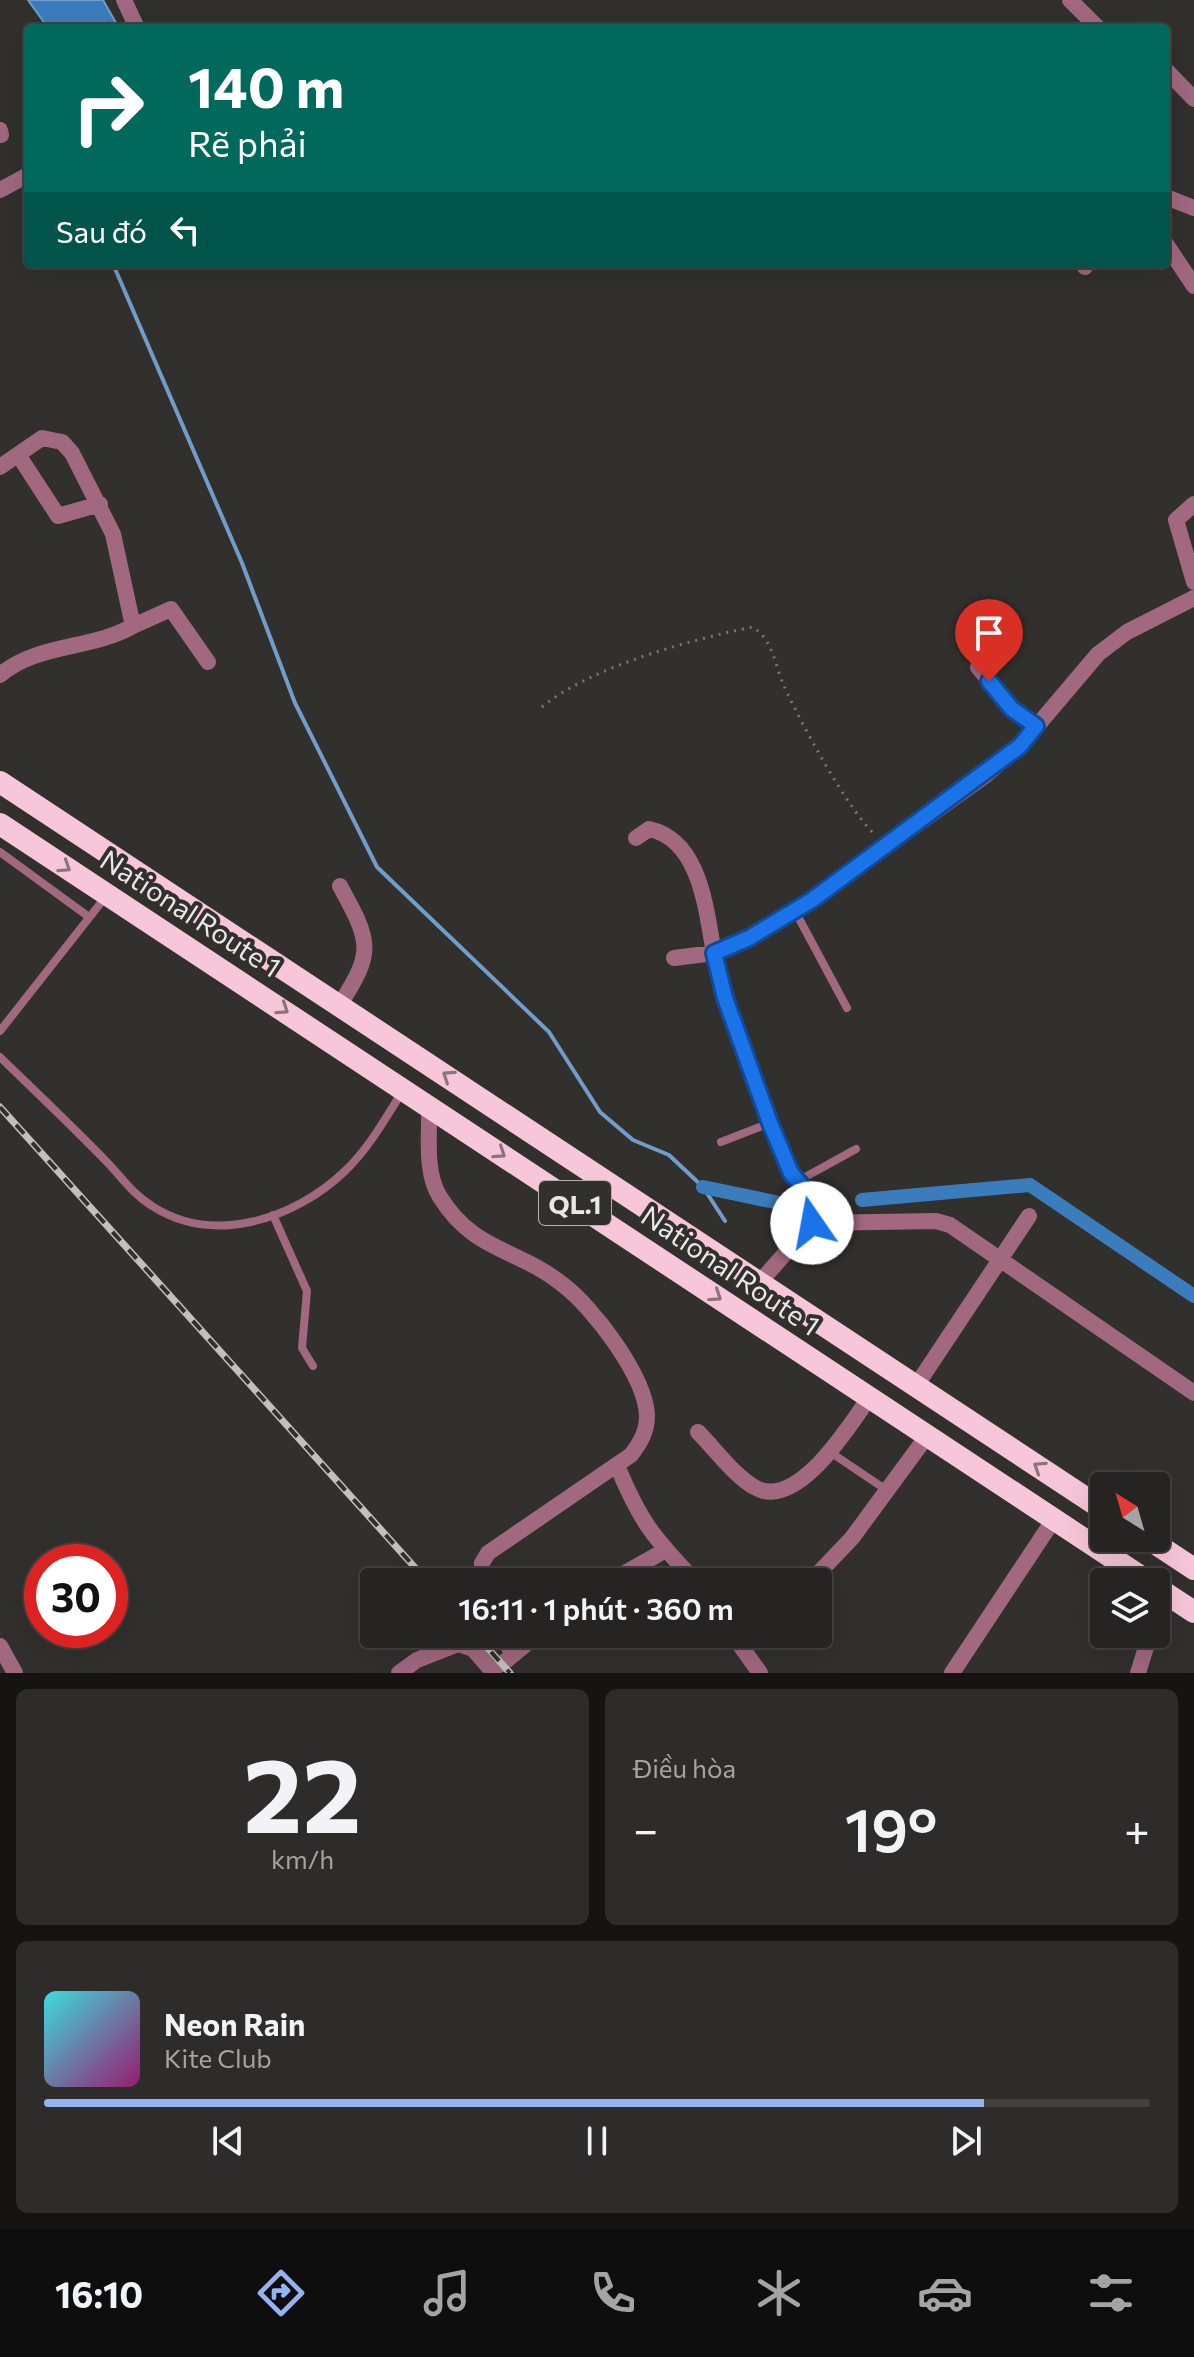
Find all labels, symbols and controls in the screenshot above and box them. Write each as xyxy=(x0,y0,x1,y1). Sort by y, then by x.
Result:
text: 140 m xyxy=(188,51,344,120)
icon: right xyxy=(56,56,160,160)
text: Rẽ phải xyxy=(188,120,307,164)
icon: left xyxy=(163,208,207,252)
text: Sau đó xyxy=(56,212,147,249)
pin xyxy=(955,599,1023,681)
icon: arrive xyxy=(967,611,1011,655)
street label: National Route 1 xyxy=(95,842,287,984)
one-way arrow xyxy=(57,857,71,872)
one-way arrow xyxy=(274,999,289,1014)
one-way arrow xyxy=(443,1071,457,1086)
one-way arrow xyxy=(491,1143,505,1158)
road number: QL.1 xyxy=(539,1181,611,1225)
position arrow xyxy=(770,1181,854,1265)
street label: National Route 1 xyxy=(635,1198,827,1342)
one-way arrow xyxy=(707,1287,722,1302)
one-way arrow xyxy=(1033,1462,1047,1477)
north arrow xyxy=(1090,1472,1170,1552)
map controls xyxy=(1090,1472,1170,1648)
speed limit sign: 30 xyxy=(24,1544,128,1648)
button: layers xyxy=(1090,1568,1170,1648)
text: 16:11 · 1 phút · 360 m xyxy=(458,1589,734,1626)
text: 22 xyxy=(243,1727,362,1854)
text: Điều hòa xyxy=(633,1752,736,1783)
text: 19° xyxy=(845,1791,937,1864)
text: − xyxy=(633,1801,658,1855)
text: + xyxy=(1124,1801,1150,1855)
text: km/h xyxy=(271,1843,334,1874)
text: Neon Rain xyxy=(164,2005,305,2042)
text: Kite Club xyxy=(164,2042,272,2073)
icon: previous xyxy=(206,2119,250,2163)
icon: pause xyxy=(575,2119,619,2163)
icon: next xyxy=(944,2119,988,2163)
icon: directions xyxy=(253,2265,309,2321)
icon: music xyxy=(419,2265,475,2321)
icon: phone xyxy=(585,2265,641,2321)
icon: climate xyxy=(751,2265,807,2321)
icon: car xyxy=(917,2265,973,2321)
icon: filters xyxy=(1083,2265,1139,2321)
text: 16:10 xyxy=(55,2271,143,2315)

